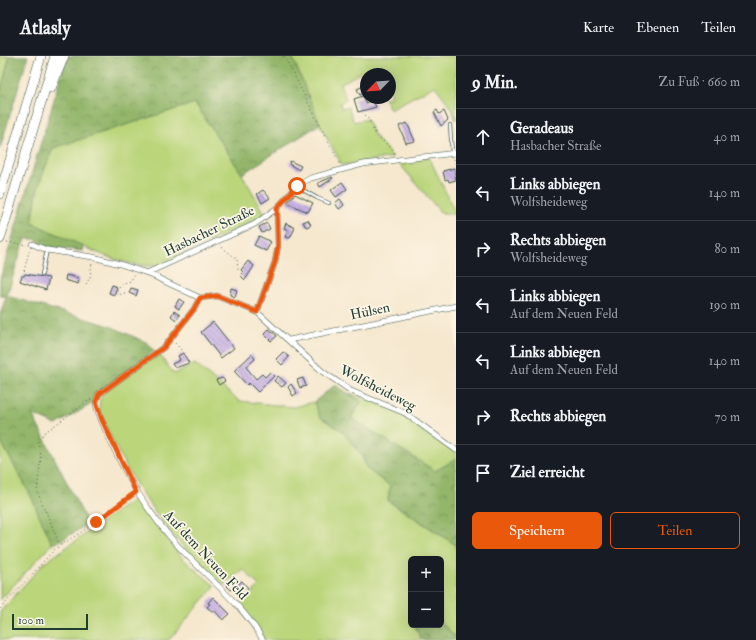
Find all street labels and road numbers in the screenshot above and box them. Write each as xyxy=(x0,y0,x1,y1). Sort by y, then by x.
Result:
street label: Hasbacher Straße xyxy=(161,202,257,260)
street label: Hülsen xyxy=(349,299,391,323)
street label: Wolfsheideweg xyxy=(336,361,420,415)
street label: Auf dem Neuen Feld xyxy=(159,506,252,603)

